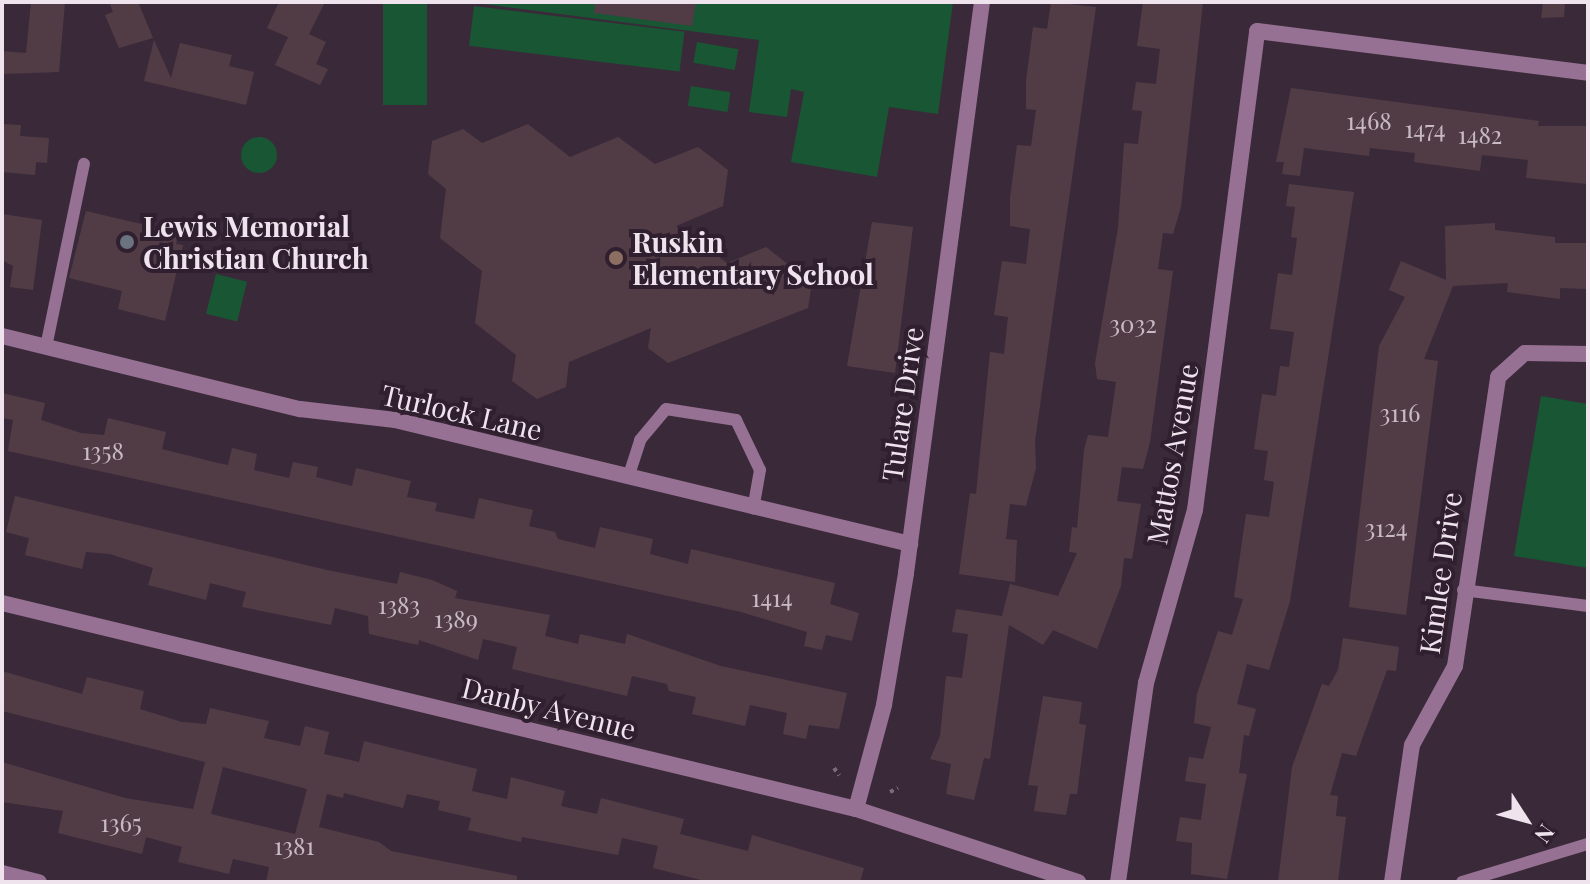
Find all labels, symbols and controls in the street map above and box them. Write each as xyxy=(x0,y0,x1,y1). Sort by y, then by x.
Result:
house number: 1468 xyxy=(1346,107,1392,135)
house number: 1474 xyxy=(1404,115,1446,143)
house number: 1482 xyxy=(1458,121,1502,149)
place label: Lewis Memorial Christian Church xyxy=(143,209,369,275)
place label: Ruskin Elementary School xyxy=(632,225,874,291)
marker: Lewis Memorial Christian Church xyxy=(118,233,136,251)
marker: Ruskin Elementary School xyxy=(607,249,625,267)
house number: 3032 xyxy=(1109,310,1157,338)
street label: Tulare Drive xyxy=(875,325,929,483)
street label: Mattos Avenue xyxy=(1139,360,1205,548)
street label: Turlock Lane xyxy=(378,377,546,447)
house number: 3116 xyxy=(1380,399,1420,427)
house number: 1358 xyxy=(82,437,124,465)
street label: Kimlee Drive xyxy=(1412,490,1468,656)
house number: 3124 xyxy=(1364,514,1408,542)
house number: 1414 xyxy=(751,584,793,612)
house number: 1383 xyxy=(378,591,420,619)
house number: 1389 xyxy=(434,605,478,633)
street label: Danby Avenue xyxy=(458,670,640,746)
north arrow xyxy=(1486,780,1566,860)
house number: 1365 xyxy=(100,809,142,837)
text: N xyxy=(1529,819,1562,849)
house number: 1381 xyxy=(274,832,314,860)

